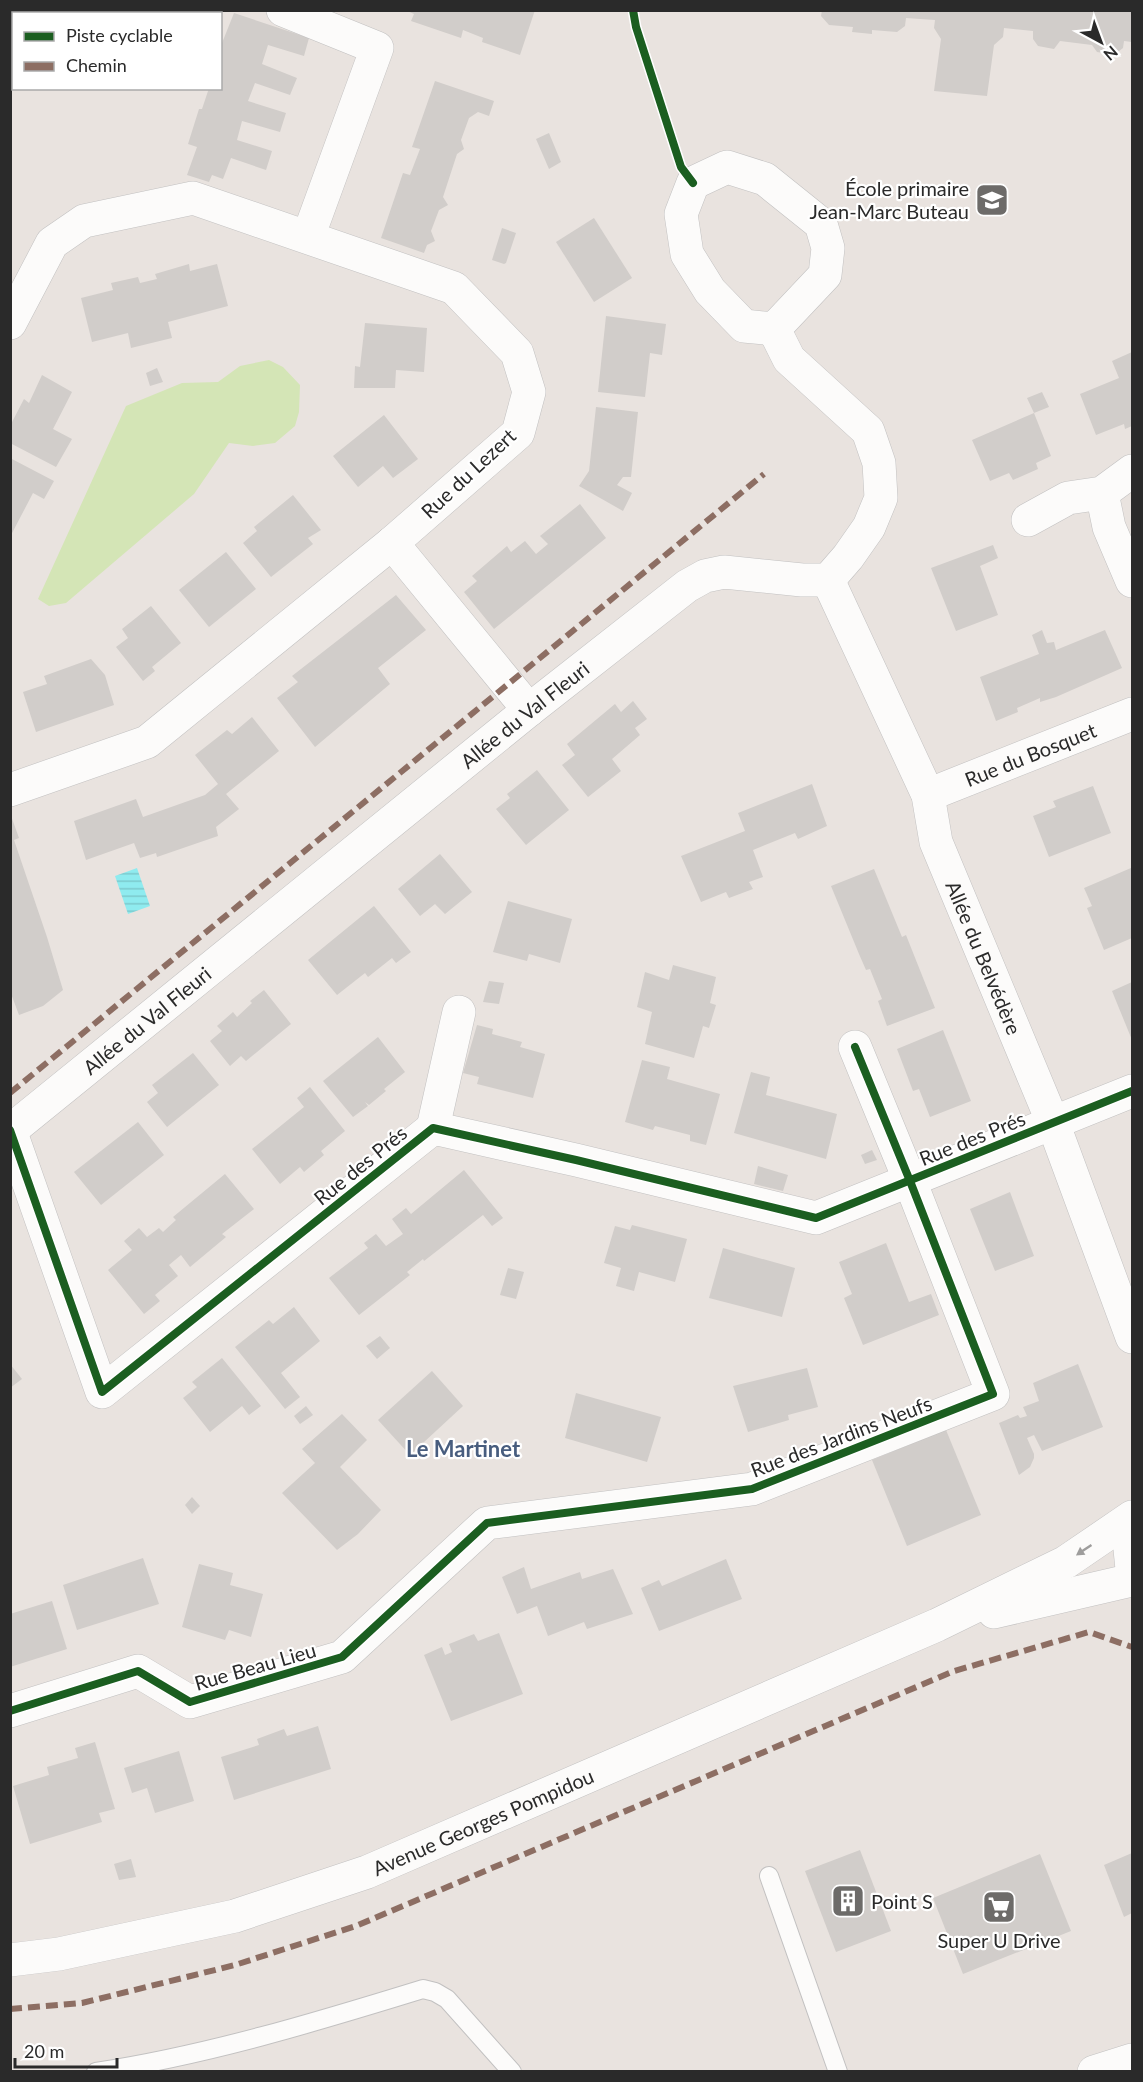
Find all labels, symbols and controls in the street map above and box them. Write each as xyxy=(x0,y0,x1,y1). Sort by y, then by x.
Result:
legend xyxy=(12,12,222,90)
north arrow xyxy=(1071,12,1131,72)
text: Piste cyclable xyxy=(66,24,173,46)
text: N xyxy=(1100,42,1122,65)
text: Chemin xyxy=(66,54,127,76)
place label: École primaire Jean-Marc Buteau xyxy=(809,176,969,223)
school or university icon: École primaire Jean-Marc Buteau xyxy=(974,182,1010,218)
street label: Rue du Lezert xyxy=(416,423,520,523)
street label: Allée du Val Fleuri xyxy=(455,656,593,773)
street label: Rue du Bosquet xyxy=(961,718,1099,791)
street label: Allée du Belvédère xyxy=(941,877,1027,1038)
street label: Allée du Val Fleuri xyxy=(78,961,215,1079)
street label: Rue des Prés xyxy=(915,1106,1029,1170)
street label: Rue des Prés xyxy=(309,1120,411,1210)
street label: Rue des Jardins Neufs xyxy=(747,1390,935,1482)
district label: Le Martinet xyxy=(406,1435,521,1462)
one-way arrow xyxy=(1076,1544,1092,1555)
street label: Rue Beau Lieu xyxy=(191,1637,319,1695)
street label: Avenue Georges Pompidou xyxy=(369,1763,597,1880)
building icon: Point S xyxy=(830,1883,866,1919)
place label: Point S xyxy=(871,1889,933,1913)
supermarket icon: Super U Drive xyxy=(981,1889,1017,1925)
place label: Super U Drive xyxy=(937,1928,1061,1952)
scale bar xyxy=(15,2031,117,2069)
text: 20 m xyxy=(24,2040,64,2062)

